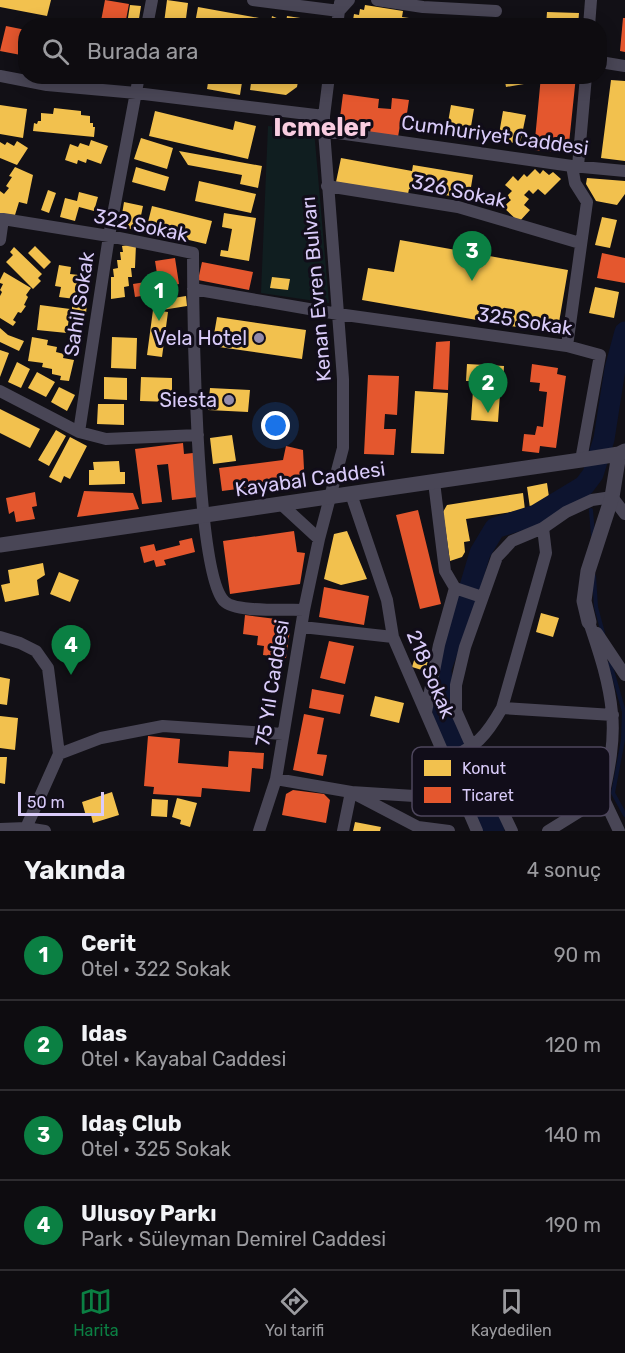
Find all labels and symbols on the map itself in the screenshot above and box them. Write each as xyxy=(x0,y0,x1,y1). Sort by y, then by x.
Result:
street label: Cumhuriyet Caddesi xyxy=(400,110,590,160)
district label: Icmeler xyxy=(273,112,371,143)
street label: 326 Sokak xyxy=(409,169,509,213)
street label: Kenan Evren Bulvarı xyxy=(296,195,336,383)
street label: 322 Sokak xyxy=(92,203,191,247)
pin: 3 xyxy=(452,232,492,281)
street label: Sahil Sokak xyxy=(59,249,99,358)
pin: 1 xyxy=(140,272,178,321)
street label: 325 Sokak xyxy=(476,302,575,340)
place label: Vela Hotel xyxy=(153,326,247,350)
marker: Vela Hotel xyxy=(252,331,266,345)
pin: 2 xyxy=(468,364,508,413)
place label: Siesta xyxy=(159,388,217,412)
marker: Siesta xyxy=(222,393,236,407)
your location xyxy=(261,411,290,440)
street label: Kayabal Caddesi xyxy=(233,457,387,501)
street label: 75 Yıl Caddesi xyxy=(250,618,294,748)
pin: 4 xyxy=(52,626,90,675)
street label: 218 Sokak xyxy=(402,626,461,722)
legend xyxy=(412,747,610,816)
text: Konut xyxy=(462,759,506,778)
text: Ticaret xyxy=(462,786,514,805)
scale bar xyxy=(18,789,104,816)

